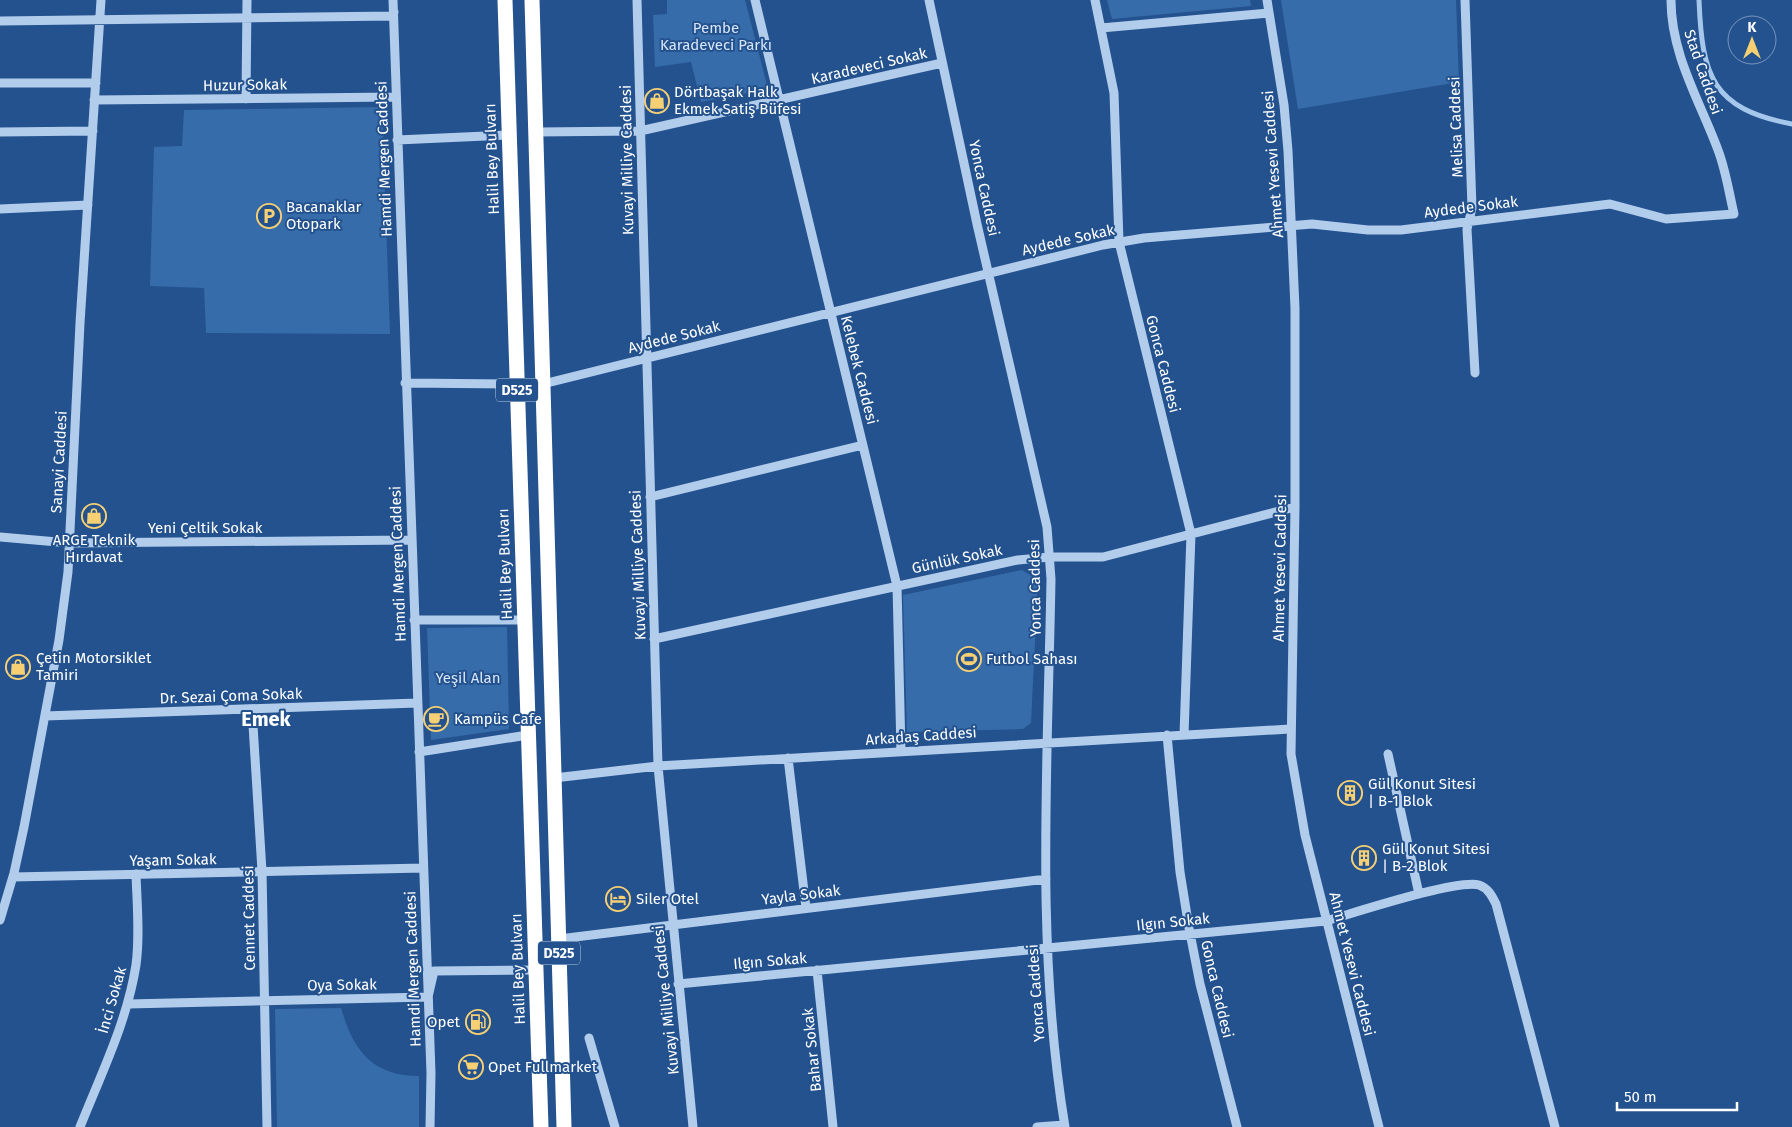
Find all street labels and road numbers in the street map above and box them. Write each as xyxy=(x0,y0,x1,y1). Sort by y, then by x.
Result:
street label: Stad Caddesi xyxy=(1680,27,1726,117)
street label: Karadeveci Sokak xyxy=(809,44,929,88)
street label: Huzur Sokak xyxy=(203,75,287,95)
street label: Melisa Caddesi xyxy=(1445,76,1467,178)
street label: Hamdi Mergen Caddesi xyxy=(372,81,396,237)
street label: Kuvayi Milliye Caddesi xyxy=(617,85,637,235)
street label: Ahmet Yesevi Caddesi xyxy=(1259,90,1287,238)
street label: Halil Bey Bulvarı xyxy=(481,103,503,215)
street label: Yonca Caddesi xyxy=(965,138,1003,238)
street label: Aydede Sokak xyxy=(1423,192,1519,222)
street label: Aydede Sokak xyxy=(1020,221,1116,259)
street label: Gonca Caddesi xyxy=(1142,313,1184,415)
street label: Kelebek Caddesi xyxy=(837,314,881,426)
street label: Aydede Sokak xyxy=(626,317,722,357)
road number: D525 xyxy=(496,378,538,402)
street label: Sanayi Caddesi xyxy=(47,410,71,514)
street label: Hamdi Mergen Caddesi xyxy=(386,486,410,642)
street label: Kuvayi Milliye Caddesi xyxy=(626,490,650,640)
street label: Ahmet Yesevi Caddesi xyxy=(1270,494,1290,642)
street label: Halil Bey Bulvarı xyxy=(494,508,516,620)
street label: Yeni Çeltik Sokak xyxy=(148,519,263,537)
street label: Yonca Caddesi xyxy=(1025,539,1045,637)
street label: Günlük Sokak xyxy=(910,541,1004,577)
street label: Dr. Sezai Çoma Sokak xyxy=(159,685,303,707)
street label: Arkadaş Caddesi xyxy=(865,723,977,749)
street label: Yaşam Sokak xyxy=(129,850,217,870)
street label: Cennet Caddesi xyxy=(239,865,259,971)
street label: Yayla Sokak xyxy=(761,881,842,909)
street label: Ahmet Yesevi Caddesi xyxy=(1325,890,1379,1038)
street label: Hamdi Mergen Caddesi xyxy=(401,891,425,1047)
street label: Ilgın Sokak xyxy=(1135,909,1211,935)
street label: Halil Bey Bulvarı xyxy=(507,913,529,1025)
street label: Kuvayi Milliye Caddesi xyxy=(649,924,683,1076)
street label: Gonca Caddesi xyxy=(1197,938,1237,1040)
road number: D525 xyxy=(538,941,580,964)
street label: Yonca Caddesi xyxy=(1024,944,1048,1042)
street label: Ilgın Sokak xyxy=(732,949,808,973)
street label: İnci Sokak xyxy=(94,964,130,1036)
street label: Oya Sokak xyxy=(307,975,377,995)
street label: Bahar Sokak xyxy=(799,1007,825,1093)

